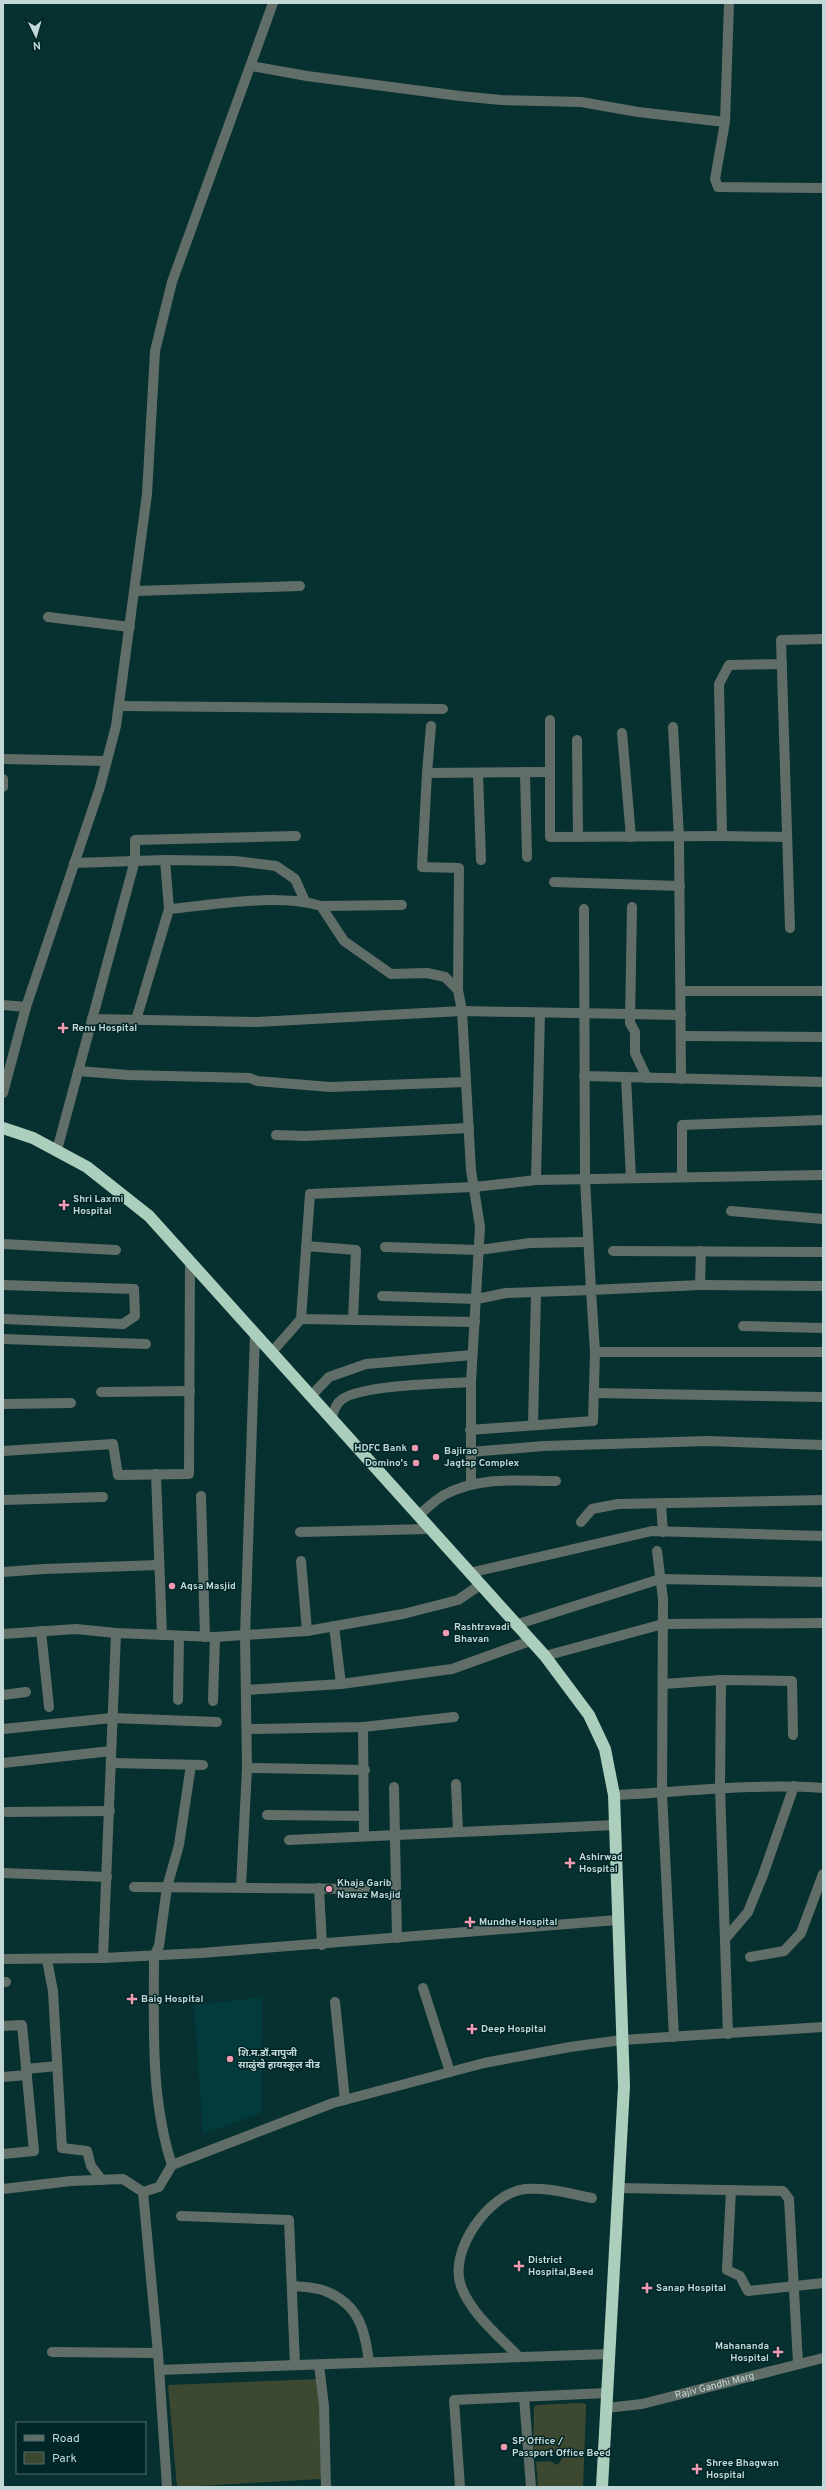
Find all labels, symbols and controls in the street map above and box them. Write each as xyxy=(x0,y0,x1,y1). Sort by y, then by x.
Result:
north arrow xyxy=(16,16,56,56)
text: N xyxy=(32,38,41,52)
marker: Renu Hospital xyxy=(57,1022,69,1034)
place label: Renu Hospital xyxy=(72,1022,137,1035)
place label: Shri Laxmi Hospital xyxy=(73,1193,123,1218)
marker: Shri Laxmi Hospital xyxy=(58,1199,70,1211)
place label: HDFC Bank xyxy=(354,1442,407,1455)
marker: HDFC Bank xyxy=(410,1443,420,1453)
place label: Bajirao Jagtap Complex xyxy=(444,1445,520,1470)
marker: Bajirao Jagtap Complex xyxy=(431,1452,441,1462)
place label: Domino's xyxy=(365,1457,408,1470)
marker: Domino's xyxy=(411,1458,421,1468)
place label: Aqsa Masjid xyxy=(180,1580,236,1593)
marker: Aqsa Masjid xyxy=(167,1581,177,1591)
place label: Rashtravadi Bhavan xyxy=(454,1621,510,1646)
marker: Rashtravadi Bhavan xyxy=(441,1628,451,1638)
place label: Ashirwad Hospital xyxy=(579,1851,623,1876)
marker: Ashirwad Hospital xyxy=(564,1857,576,1869)
place label: Khaja Garib Nawaz Masjid xyxy=(337,1877,401,1902)
marker: Khaja Garib Nawaz Masjid xyxy=(324,1884,334,1894)
marker: Mundhe Hospital xyxy=(464,1916,476,1928)
place label: Mundhe Hospital xyxy=(479,1916,558,1929)
marker: Baig Hospital xyxy=(126,1993,138,2005)
place label: Baig Hospital xyxy=(141,1993,203,2006)
marker: Deep Hospital xyxy=(466,2023,478,2035)
place label: Deep Hospital xyxy=(481,2023,546,2036)
place label: शि.म.डॉ.बापुजी साळुंखे हायस्कूल बीड xyxy=(238,2047,320,2072)
marker: शि.म.डॉ.बापुजी साळुंखे हायस्कूल बीड xyxy=(225,2054,235,2064)
place label: District Hospital,Beed xyxy=(528,2254,593,2279)
marker: District Hospital,Beed xyxy=(513,2260,525,2272)
marker: Sanap Hospital xyxy=(641,2282,653,2294)
place label: Sanap Hospital xyxy=(656,2282,726,2295)
place label: Mahananda Hospital xyxy=(715,2340,769,2365)
marker: Mahananda Hospital xyxy=(772,2346,784,2358)
street label: Rajiv Gandhi Marg xyxy=(673,2369,756,2402)
legend xyxy=(16,2422,146,2474)
text: Road xyxy=(52,2431,80,2447)
place label: SP Office / Passport Office Beed xyxy=(512,2435,611,2460)
marker: SP Office / Passport Office Beed xyxy=(499,2442,509,2452)
text: Park xyxy=(52,2451,77,2467)
place label: Shree Bhagwan Hospital xyxy=(706,2457,779,2482)
marker: Shree Bhagwan Hospital xyxy=(691,2463,703,2475)

